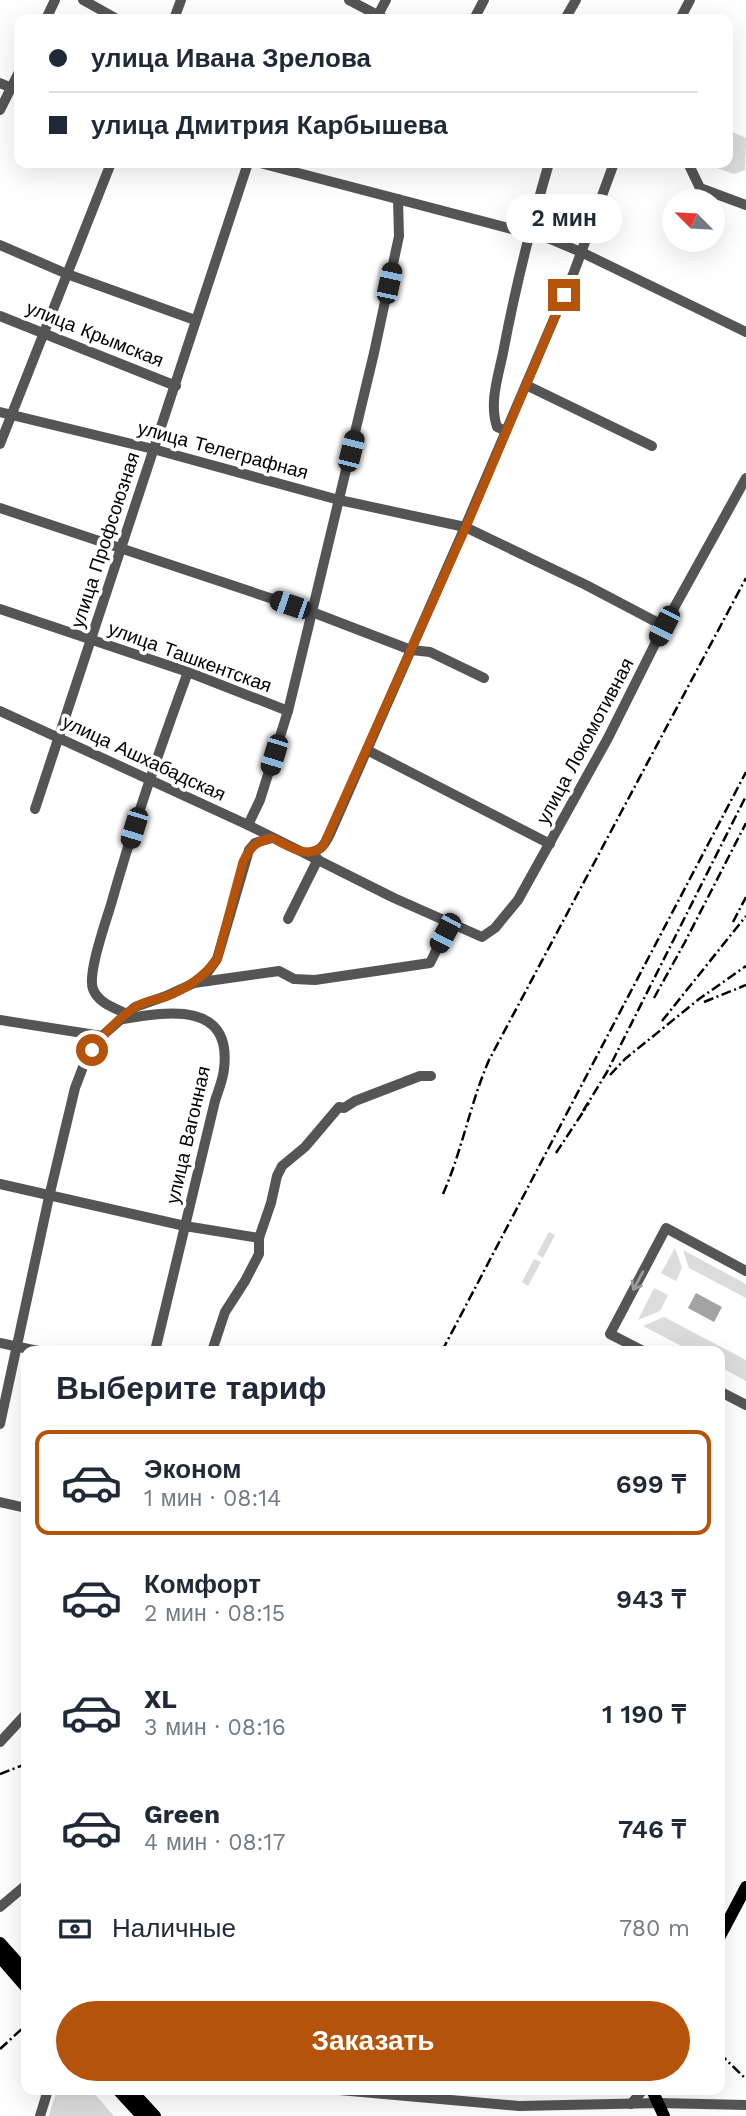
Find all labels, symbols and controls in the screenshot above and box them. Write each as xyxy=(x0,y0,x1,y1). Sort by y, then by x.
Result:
text: улица Ивана Зрелова xyxy=(91,43,371,73)
text: улица Дмитрия Карбышева xyxy=(91,110,448,140)
north arrow xyxy=(662,189,724,252)
map controls xyxy=(662,189,725,252)
callout: 2 мин xyxy=(506,194,622,243)
text: 2 мин xyxy=(531,205,597,232)
car xyxy=(375,260,404,306)
route end xyxy=(548,279,580,311)
street label: улица Крымская xyxy=(23,296,167,372)
street label: улица Телеграфная xyxy=(135,416,311,484)
car xyxy=(336,428,367,474)
street label: улица Профсоюзная xyxy=(66,449,144,631)
car xyxy=(267,588,314,622)
car xyxy=(646,603,683,649)
street label: улица Ташкентская xyxy=(105,617,275,697)
street label: улица Локомотивная xyxy=(531,654,639,828)
street label: улица Ашхабадская xyxy=(59,710,229,806)
car xyxy=(258,732,291,778)
car xyxy=(118,805,151,851)
car xyxy=(426,910,465,956)
route start xyxy=(76,1034,108,1066)
street label: улица Вагонная xyxy=(161,1064,215,1206)
one-way arrow xyxy=(631,1270,644,1291)
text: Выберите тариф xyxy=(56,1369,327,1407)
icon: car xyxy=(60,1451,123,1514)
text: Эконом xyxy=(144,1454,242,1484)
text: 699 ₸ xyxy=(616,1469,686,1499)
text: 1 мин · 08:14 xyxy=(144,1485,281,1512)
icon: car xyxy=(60,1566,123,1629)
text: Комфорт xyxy=(144,1569,261,1599)
text: 943 ₸ xyxy=(616,1584,686,1614)
text: 2 мин · 08:15 xyxy=(144,1600,285,1627)
icon: car xyxy=(60,1681,123,1744)
text: XL xyxy=(144,1684,177,1714)
text: 1 190 ₸ xyxy=(602,1699,686,1729)
text: 3 мин · 08:16 xyxy=(144,1714,286,1741)
icon: car xyxy=(60,1796,123,1859)
text: Green xyxy=(144,1799,220,1829)
text: 746 ₸ xyxy=(618,1814,686,1844)
text: 4 мин · 08:17 xyxy=(144,1829,285,1856)
icon: cash xyxy=(56,1910,94,1948)
text: Наличные xyxy=(112,1913,236,1943)
text: 780 m xyxy=(619,1915,690,1942)
button: Заказать xyxy=(56,2001,690,2081)

